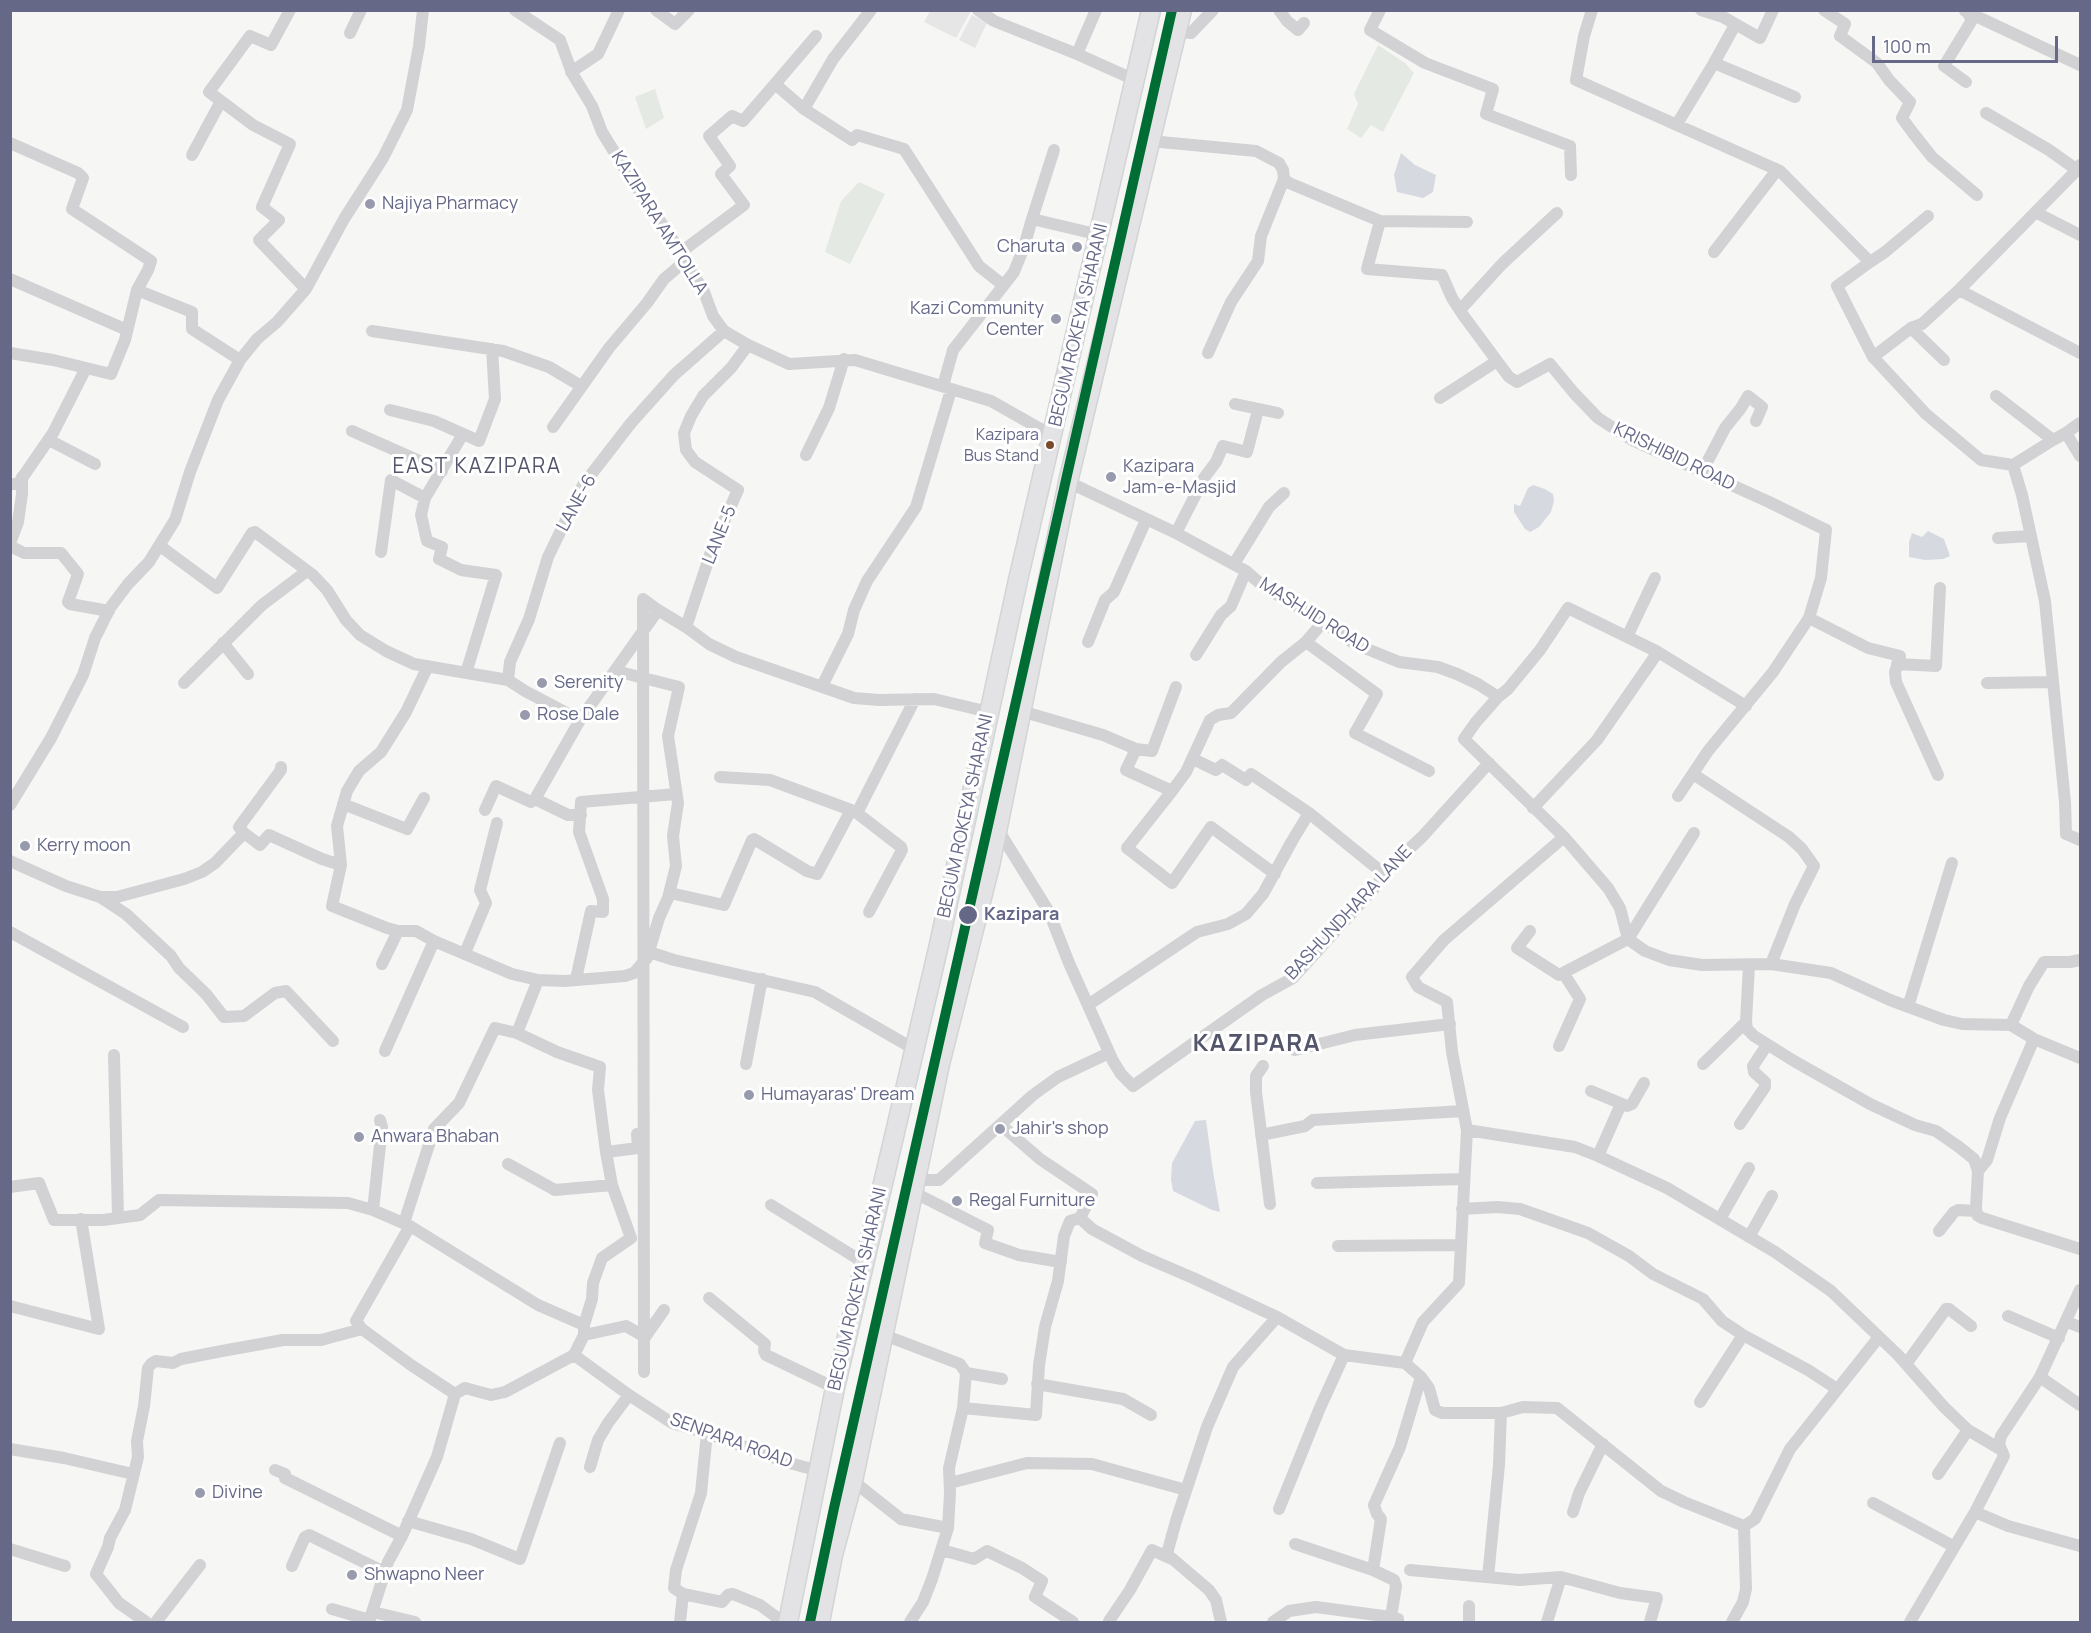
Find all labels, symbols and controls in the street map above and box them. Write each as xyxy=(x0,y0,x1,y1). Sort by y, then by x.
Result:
scale bar xyxy=(1875,24,2061,62)
text: 100 m xyxy=(1883,34,1931,58)
street label: KAZIPARA AMTOLLA xyxy=(606,147,712,299)
place label: Najiya Pharmacy xyxy=(382,193,518,215)
marker: Najiya Pharmacy xyxy=(363,197,377,211)
street label: BEGUM ROKEYA SHARANI xyxy=(1045,221,1113,429)
place label: Charuta xyxy=(997,236,1065,258)
marker: Charuta xyxy=(1070,240,1084,254)
place label: Kazi Community Center xyxy=(910,298,1044,340)
marker: Kazi Community Center xyxy=(1049,312,1063,326)
street label: KRISHIBID ROAD xyxy=(1610,418,1738,496)
place label: Kazipara Bus Stand xyxy=(964,426,1039,464)
marker: Kazipara Bus Stand xyxy=(1044,439,1056,451)
district label: EAST KAZIPARA xyxy=(392,454,562,480)
place label: Kazipara Jam-e-Masjid xyxy=(1123,456,1236,498)
marker: Kazipara Jam-e-Masjid xyxy=(1104,470,1118,484)
street label: LANE-6 xyxy=(553,471,601,535)
street label: LANE-5 xyxy=(699,503,741,567)
street label: MASHJID ROAD xyxy=(1255,574,1373,658)
place label: Serenity xyxy=(554,672,624,694)
marker: Serenity xyxy=(535,676,549,690)
place label: Rose Dale xyxy=(537,704,619,726)
marker: Rose Dale xyxy=(518,708,532,722)
street label: BEGUM ROKEYA SHARANI xyxy=(934,712,998,920)
place label: Kerry moon xyxy=(37,835,131,857)
marker: Kerry moon xyxy=(18,839,32,853)
street label: BASHUNDHARA LANE xyxy=(1281,841,1417,985)
marker: Kazipara xyxy=(957,904,979,926)
place label: Kazipara xyxy=(984,904,1059,926)
district label: KAZIPARA xyxy=(1193,1030,1321,1058)
place label: Humayaras' Dream xyxy=(761,1084,915,1106)
marker: Humayaras' Dream xyxy=(742,1088,756,1102)
place label: Jahir's shop xyxy=(1012,1118,1109,1140)
marker: Jahir's shop xyxy=(993,1122,1007,1136)
place label: Anwara Bhaban xyxy=(371,1126,499,1148)
marker: Anwara Bhaban xyxy=(352,1130,366,1144)
street label: BEGUM ROKEYA SHARANI xyxy=(824,1185,892,1393)
place label: Regal Furniture xyxy=(969,1190,1095,1212)
marker: Regal Furniture xyxy=(950,1194,964,1208)
street label: SENPARA ROAD xyxy=(667,1409,795,1473)
place label: Divine xyxy=(212,1482,263,1504)
marker: Divine xyxy=(193,1486,207,1500)
place label: Shwapno Neer xyxy=(364,1564,484,1586)
marker: Shwapno Neer xyxy=(345,1568,359,1582)

